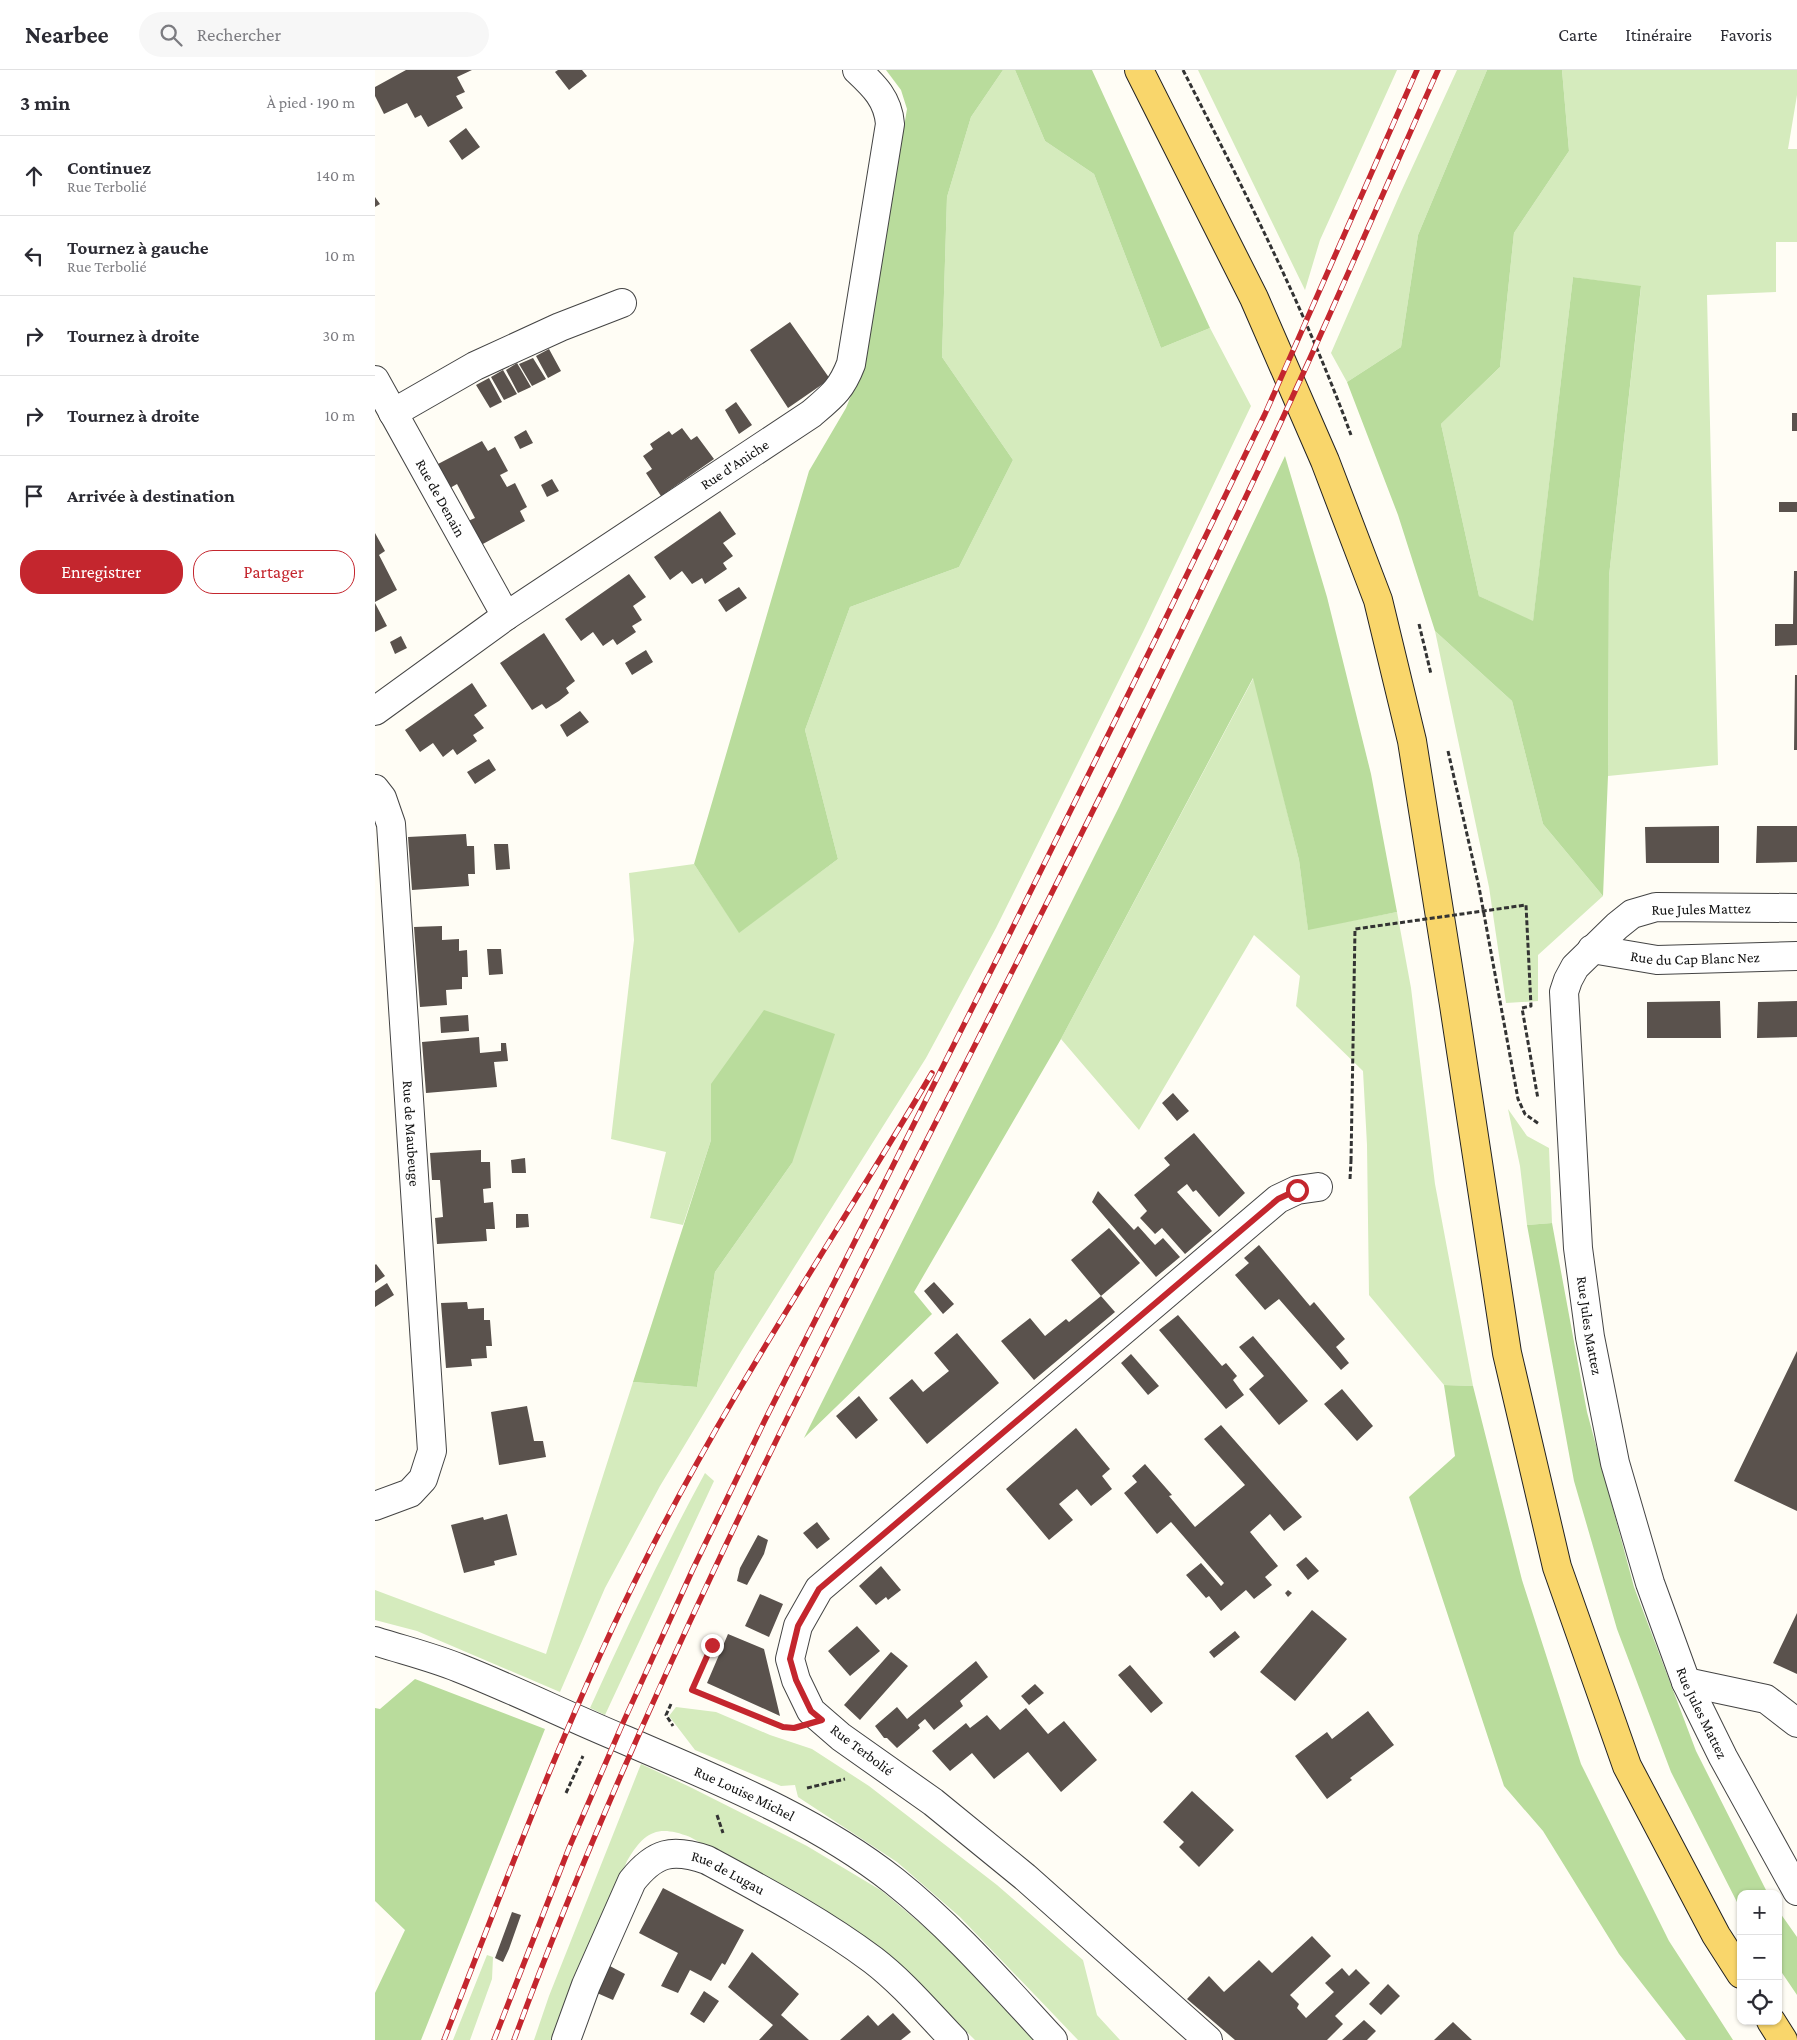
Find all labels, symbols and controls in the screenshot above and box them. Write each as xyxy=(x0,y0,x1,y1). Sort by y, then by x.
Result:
search box xyxy=(139,12,489,57)
text: Nearbee xyxy=(25,21,109,48)
icon: search xyxy=(157,21,185,49)
text: Rechercher xyxy=(197,24,281,45)
text: Carte xyxy=(1558,25,1597,45)
text: Itinéraire xyxy=(1625,25,1692,45)
text: Favoris xyxy=(1720,25,1772,45)
text: 3 min xyxy=(20,91,70,115)
text: À pied · 190 m xyxy=(267,94,355,111)
text: Continuez xyxy=(67,157,151,178)
icon: ahead xyxy=(20,162,48,190)
text: 140 m xyxy=(317,167,355,184)
text: Rue Terbolié xyxy=(67,178,146,195)
text: Tournez à gauche xyxy=(67,237,209,258)
icon: left xyxy=(20,242,48,270)
text: 10 m xyxy=(325,247,355,264)
text: Rue Terbolié xyxy=(67,258,146,275)
icon: right xyxy=(20,322,48,350)
text: Tournez à droite xyxy=(67,325,199,346)
text: 30 m xyxy=(323,327,355,344)
icon: right xyxy=(20,402,48,430)
text: Tournez à droite xyxy=(67,405,199,426)
text: 10 m xyxy=(325,407,355,424)
street label: Rue d'Aniche xyxy=(698,436,772,493)
street label: Rue de Denain xyxy=(413,456,468,540)
icon: arrive xyxy=(20,482,48,510)
text: Arrivée à destination xyxy=(67,485,235,506)
button: Enregistrer xyxy=(20,550,183,594)
button: Partager xyxy=(193,550,355,594)
street label: Rue Jules Mattez xyxy=(1651,900,1751,919)
street label: Rue du Cap Blanc Nez xyxy=(1629,948,1760,968)
street label: Rue de Maubeuge xyxy=(400,1080,423,1187)
route start xyxy=(1286,1179,1309,1202)
street label: Rue Jules Mattez xyxy=(1574,1275,1605,1376)
route end xyxy=(701,1634,724,1657)
street label: Rue Jules Mattez xyxy=(1673,1665,1731,1761)
street label: Rue Terbolié xyxy=(827,1721,897,1779)
street label: Rue Louise Michel xyxy=(692,1763,797,1824)
street label: Rue de Lugau xyxy=(690,1848,767,1898)
map controls xyxy=(1737,1890,1782,2025)
button: + xyxy=(1737,1890,1782,1935)
button: − xyxy=(1737,1935,1782,1980)
button: locate xyxy=(1737,1980,1782,2025)

